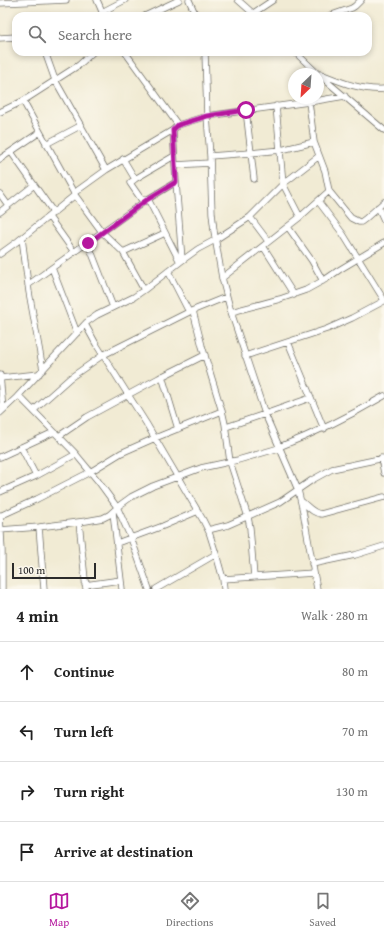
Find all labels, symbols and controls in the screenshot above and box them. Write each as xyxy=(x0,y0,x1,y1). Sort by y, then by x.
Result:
search box xyxy=(12,12,372,56)
icon: search xyxy=(26,23,48,45)
text: Search here xyxy=(58,24,132,45)
north arrow xyxy=(288,68,324,104)
route start xyxy=(237,101,255,119)
route end xyxy=(79,234,97,252)
scale bar xyxy=(12,561,96,580)
text: 100 m xyxy=(18,562,45,578)
text: 4 min xyxy=(16,603,58,628)
text: Walk · 280 m xyxy=(301,606,368,625)
icon: ahead xyxy=(16,661,38,683)
text: Continue xyxy=(54,661,115,682)
text: 80 m xyxy=(342,662,368,681)
icon: left xyxy=(16,721,38,743)
text: Turn left xyxy=(54,721,113,742)
text: 70 m xyxy=(342,722,368,741)
icon: right xyxy=(16,781,38,803)
text: Turn right xyxy=(54,781,125,802)
text: 130 m xyxy=(336,782,368,801)
icon: arrive xyxy=(16,841,38,863)
text: Arrive at destination xyxy=(54,841,193,862)
tab: Map xyxy=(48,890,70,930)
tab: Directions xyxy=(166,890,213,930)
tab: Saved xyxy=(309,890,336,930)

